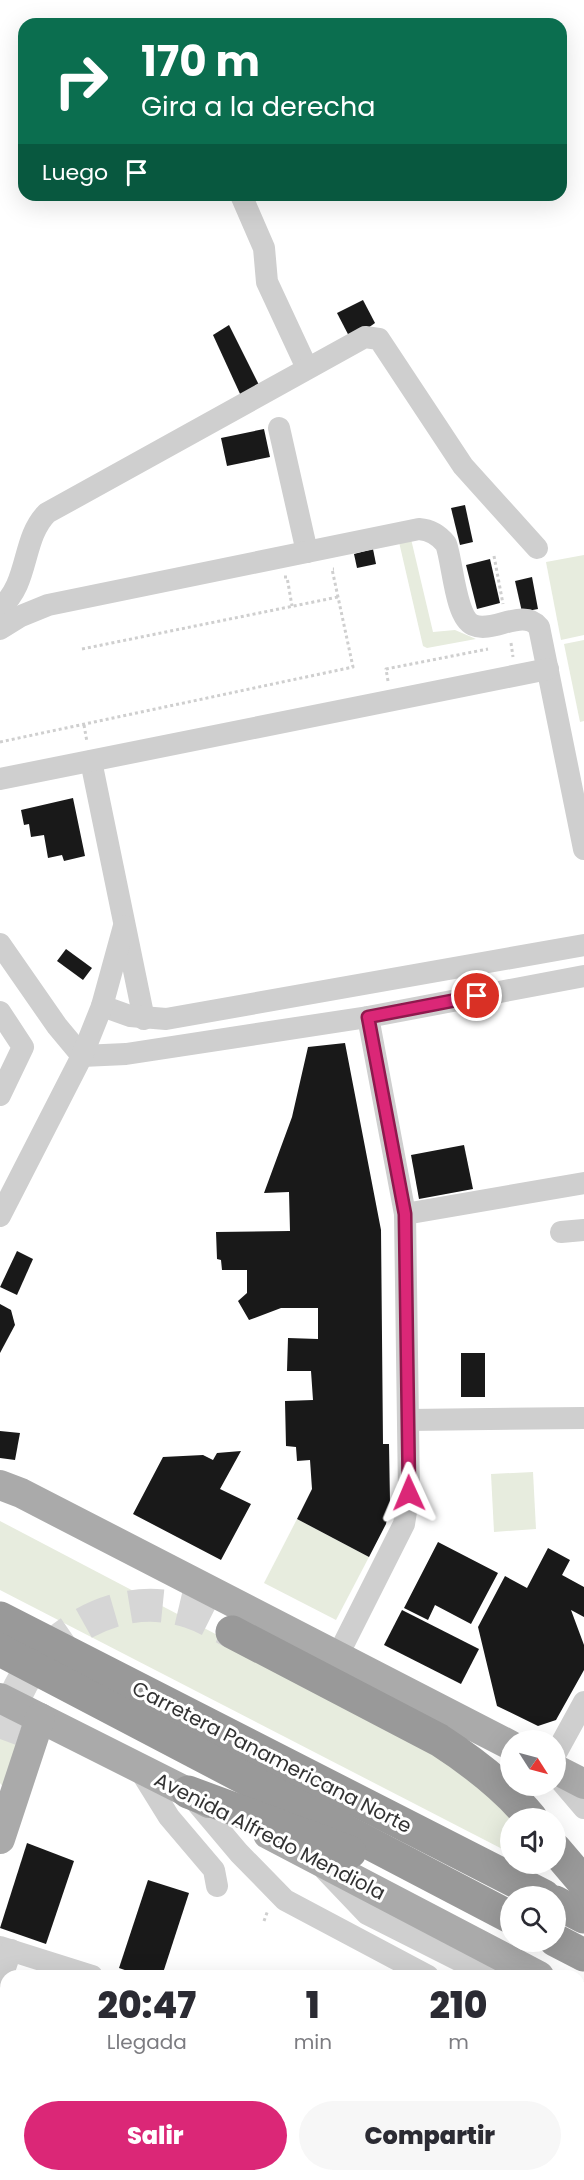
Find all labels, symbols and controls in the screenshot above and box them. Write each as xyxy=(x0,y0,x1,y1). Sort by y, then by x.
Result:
text: 170 m xyxy=(141,32,260,91)
icon: right xyxy=(42,42,120,120)
text: Gira a la derecha xyxy=(141,88,375,125)
icon: arrive xyxy=(120,156,153,189)
text: Luego xyxy=(42,157,108,188)
pin xyxy=(451,970,502,1021)
icon: arrive xyxy=(460,979,493,1012)
position arrow xyxy=(377,1461,441,1525)
street label: Carretera Panamericana Norte xyxy=(127,1674,417,1840)
north arrow xyxy=(500,1730,566,1796)
map controls xyxy=(500,1730,566,1952)
street label: Avenida Alfredo Mendiola xyxy=(150,1765,390,1907)
button: sound xyxy=(500,1808,566,1874)
button: search xyxy=(500,1886,566,1952)
text: 20:47 xyxy=(97,1980,196,2031)
text: 1 xyxy=(306,1980,320,2031)
text: 210 xyxy=(429,1980,488,2031)
text: Llegada xyxy=(107,2028,187,2056)
text: min xyxy=(294,2028,332,2056)
text: m xyxy=(448,2028,469,2056)
button: Salir xyxy=(24,2101,287,2170)
button: Compartir xyxy=(299,2101,561,2170)

